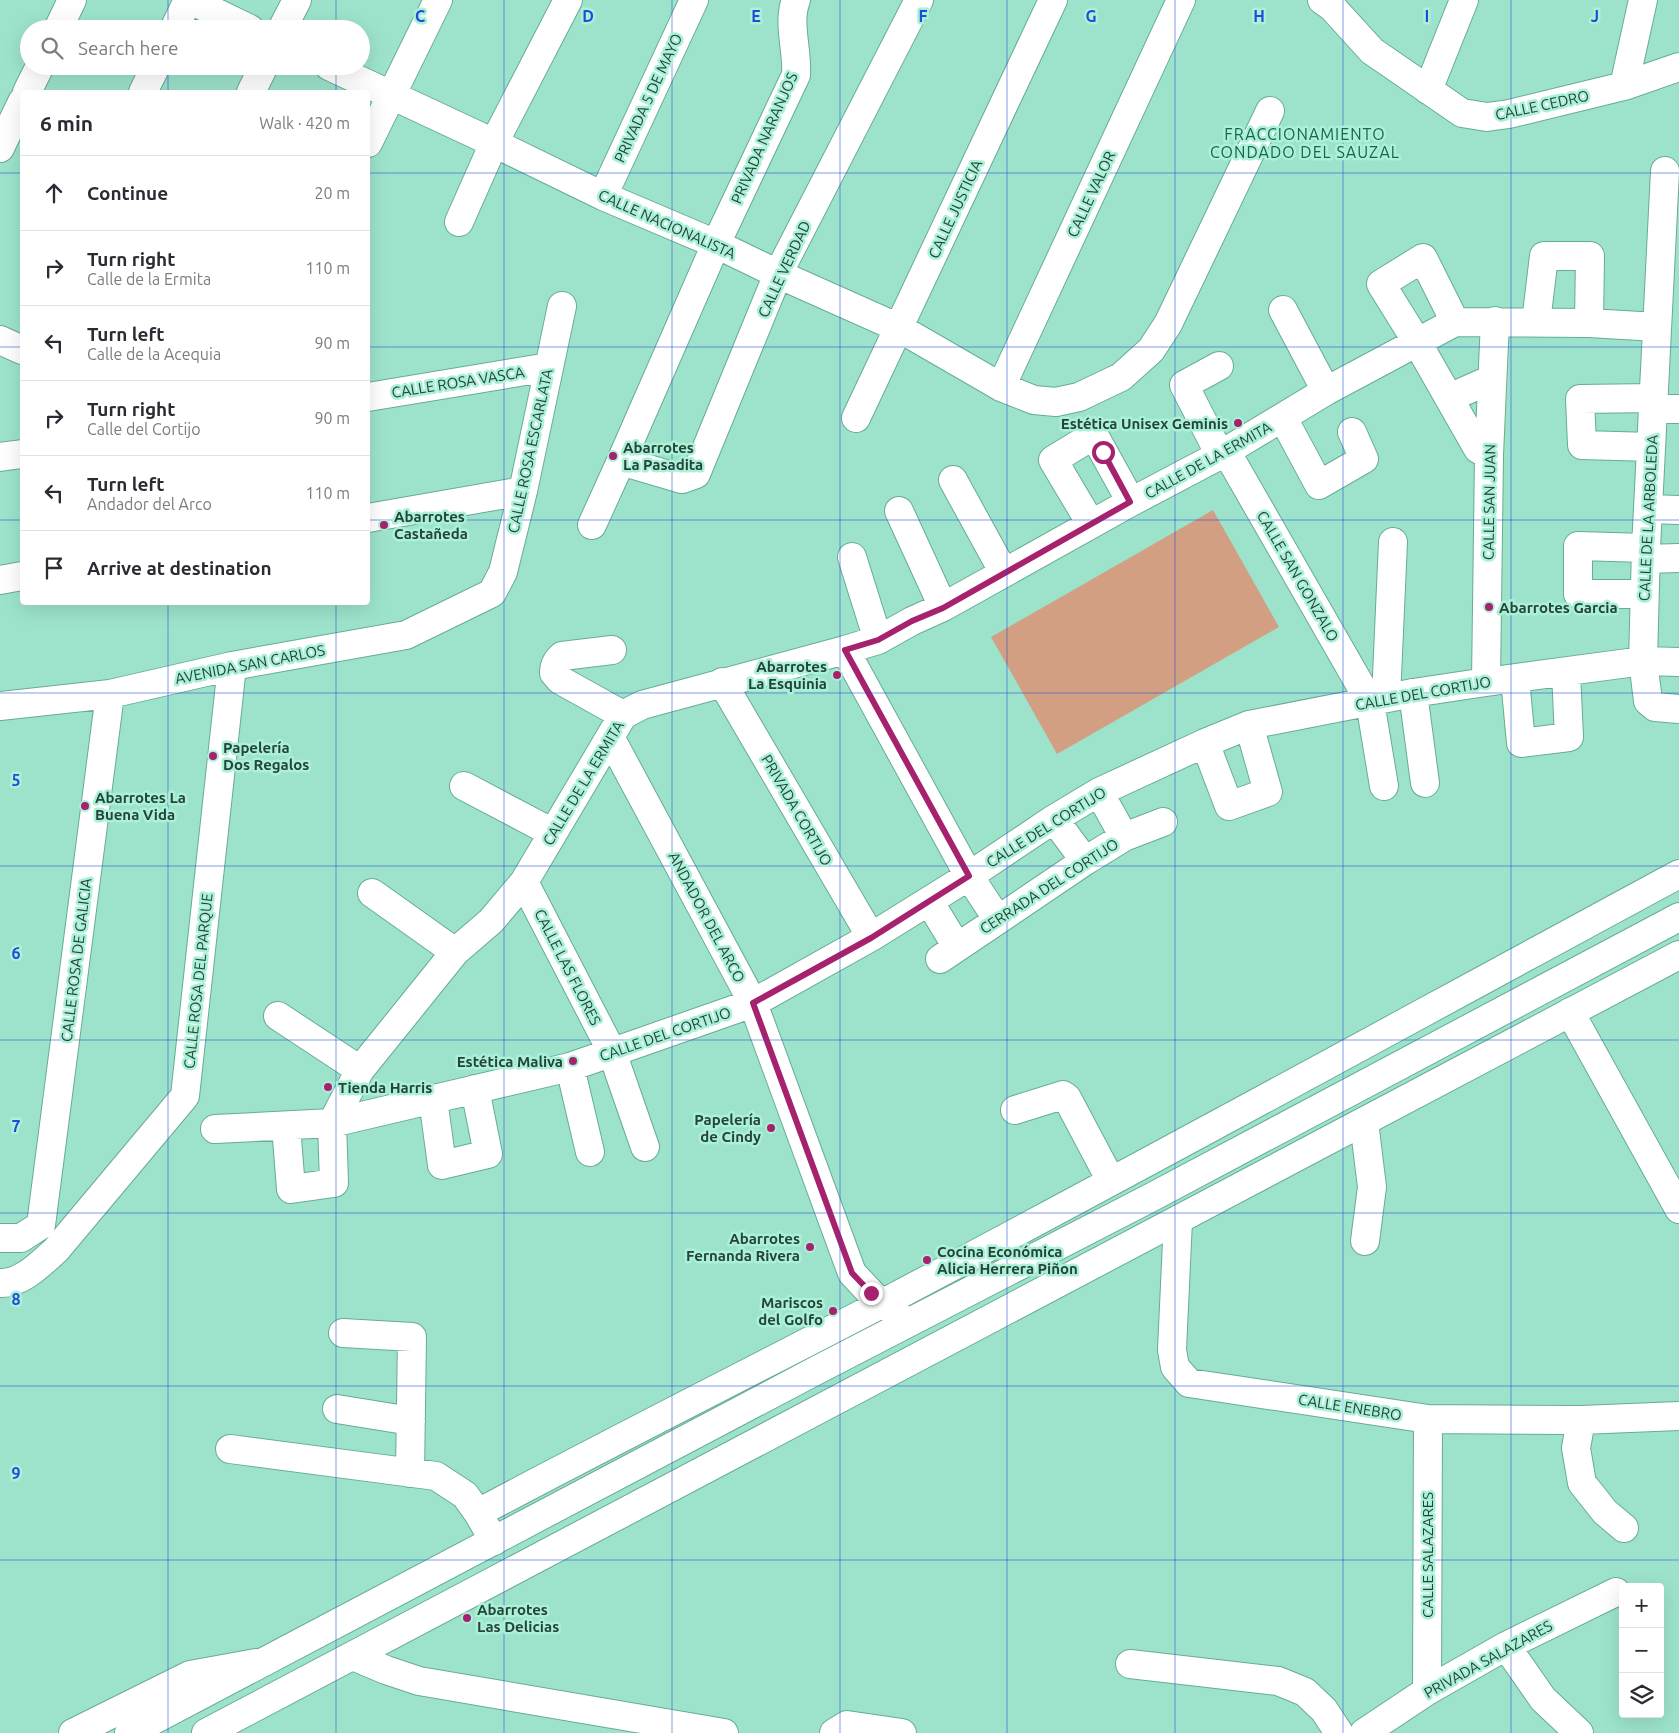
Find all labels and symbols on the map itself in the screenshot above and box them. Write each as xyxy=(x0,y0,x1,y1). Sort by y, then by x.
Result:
text: C xyxy=(415,7,425,25)
text: D xyxy=(582,7,594,25)
text: E xyxy=(751,7,761,25)
text: F xyxy=(919,7,928,25)
text: G xyxy=(1085,7,1097,25)
text: H xyxy=(1253,7,1265,25)
text: I xyxy=(1425,7,1429,25)
text: J xyxy=(1591,7,1599,25)
street label: PRIVADA 5 DE MAYO xyxy=(611,31,685,165)
street label: PRIVADA NARANJOS xyxy=(727,70,801,206)
street label: CALLE CEDRO xyxy=(1493,87,1591,123)
district label: FRACCIONAMIENTO CONDADO DEL SAUZAL xyxy=(1210,125,1400,161)
street label: CALLE VALOR xyxy=(1064,148,1118,240)
street label: CALLE JUSTICIA xyxy=(925,157,985,261)
street label: CALLE NACIONALISTA xyxy=(596,186,738,262)
street label: CALLE VERDAD xyxy=(754,218,814,320)
street label: CALLE ROSA VASCA xyxy=(390,363,526,401)
street label: CALLE ROSA ESCARLATA xyxy=(504,367,556,535)
place label: Estética Unisex Geminis xyxy=(1061,415,1228,432)
marker: Estética Unisex Geminis xyxy=(1232,417,1244,429)
street label: CALLE DE LA ERMITA xyxy=(1142,418,1274,502)
street label: CALLE DE LA ARBOLEDA xyxy=(1635,434,1661,602)
place label: Abarrotes La Pasadita xyxy=(623,439,703,473)
route start xyxy=(1092,441,1115,464)
street label: CALLE SAN JUAN xyxy=(1479,444,1499,560)
marker: Abarrotes La Pasadita xyxy=(607,450,619,462)
place label: Abarrotes Castañeda xyxy=(394,508,468,542)
street label: CALLE SAN GONZALO xyxy=(1254,508,1342,644)
marker: Abarrotes Castañeda xyxy=(378,519,390,531)
place label: Abarrotes Garcia xyxy=(1499,599,1618,616)
marker: Abarrotes Garcia xyxy=(1483,601,1495,613)
street label: AVENIDA SAN CARLOS xyxy=(174,641,326,687)
place label: Abarrotes La Esquinia xyxy=(748,658,827,692)
marker: Abarrotes La Esquinia xyxy=(831,669,843,681)
street label: CALLE DEL CORTIJO xyxy=(1354,673,1492,713)
street label: CALLE DE LA ERMITA xyxy=(539,718,627,848)
place label: Papelería Dos Regalos xyxy=(223,739,309,773)
marker: Papelería Dos Regalos xyxy=(207,750,219,762)
street label: PRIVADA CORTIJO xyxy=(758,751,836,869)
text: 5 xyxy=(11,771,21,789)
street label: CALLE DEL CORTIJO xyxy=(983,783,1109,871)
place label: Abarrotes La Buena Vida xyxy=(95,789,186,823)
marker: Abarrotes La Buena Vida xyxy=(79,800,91,812)
street label: CERRADA DEL CORTIJO xyxy=(977,835,1121,937)
street label: ANDADOR DEL ARCO xyxy=(665,849,749,985)
street label: CALLE ROSA DE GALICIA xyxy=(58,877,95,1043)
street label: CALLE ROSA DEL PARQUE xyxy=(180,893,216,1069)
street label: CALLE LAS FLORES xyxy=(531,906,605,1028)
text: 6 xyxy=(11,944,21,962)
street label: CALLE DEL CORTIJO xyxy=(597,1004,733,1064)
place label: Estética Maliva xyxy=(457,1053,563,1070)
marker: Estética Maliva xyxy=(567,1055,579,1067)
place label: Tienda Harris xyxy=(338,1079,432,1096)
marker: Tienda Harris xyxy=(322,1081,334,1093)
place label: Papelería de Cindy xyxy=(694,1111,761,1145)
text: 7 xyxy=(11,1117,21,1135)
marker: Papelería de Cindy xyxy=(765,1122,777,1134)
place label: Abarrotes Fernanda Rivera xyxy=(686,1230,800,1264)
marker: Abarrotes Fernanda Rivera xyxy=(804,1241,816,1253)
place label: Cocina Económica Alicia Herrera Piñon xyxy=(937,1243,1078,1277)
marker: Cocina Económica Alicia Herrera Piñon xyxy=(921,1254,933,1266)
route end xyxy=(860,1282,883,1305)
text: 8 xyxy=(11,1290,21,1308)
place label: Mariscos del Golfo xyxy=(758,1294,823,1328)
marker: Mariscos del Golfo xyxy=(827,1305,839,1317)
street label: CALLE ENEBRO xyxy=(1297,1390,1403,1424)
text: 9 xyxy=(11,1464,21,1482)
street label: CALLE SALAZARES xyxy=(1419,1492,1436,1618)
place label: Abarrotes Las Delicias xyxy=(477,1601,559,1635)
marker: Abarrotes Las Delicias xyxy=(461,1612,473,1624)
street label: PRIVADA SALAZARES xyxy=(1421,1617,1555,1701)

